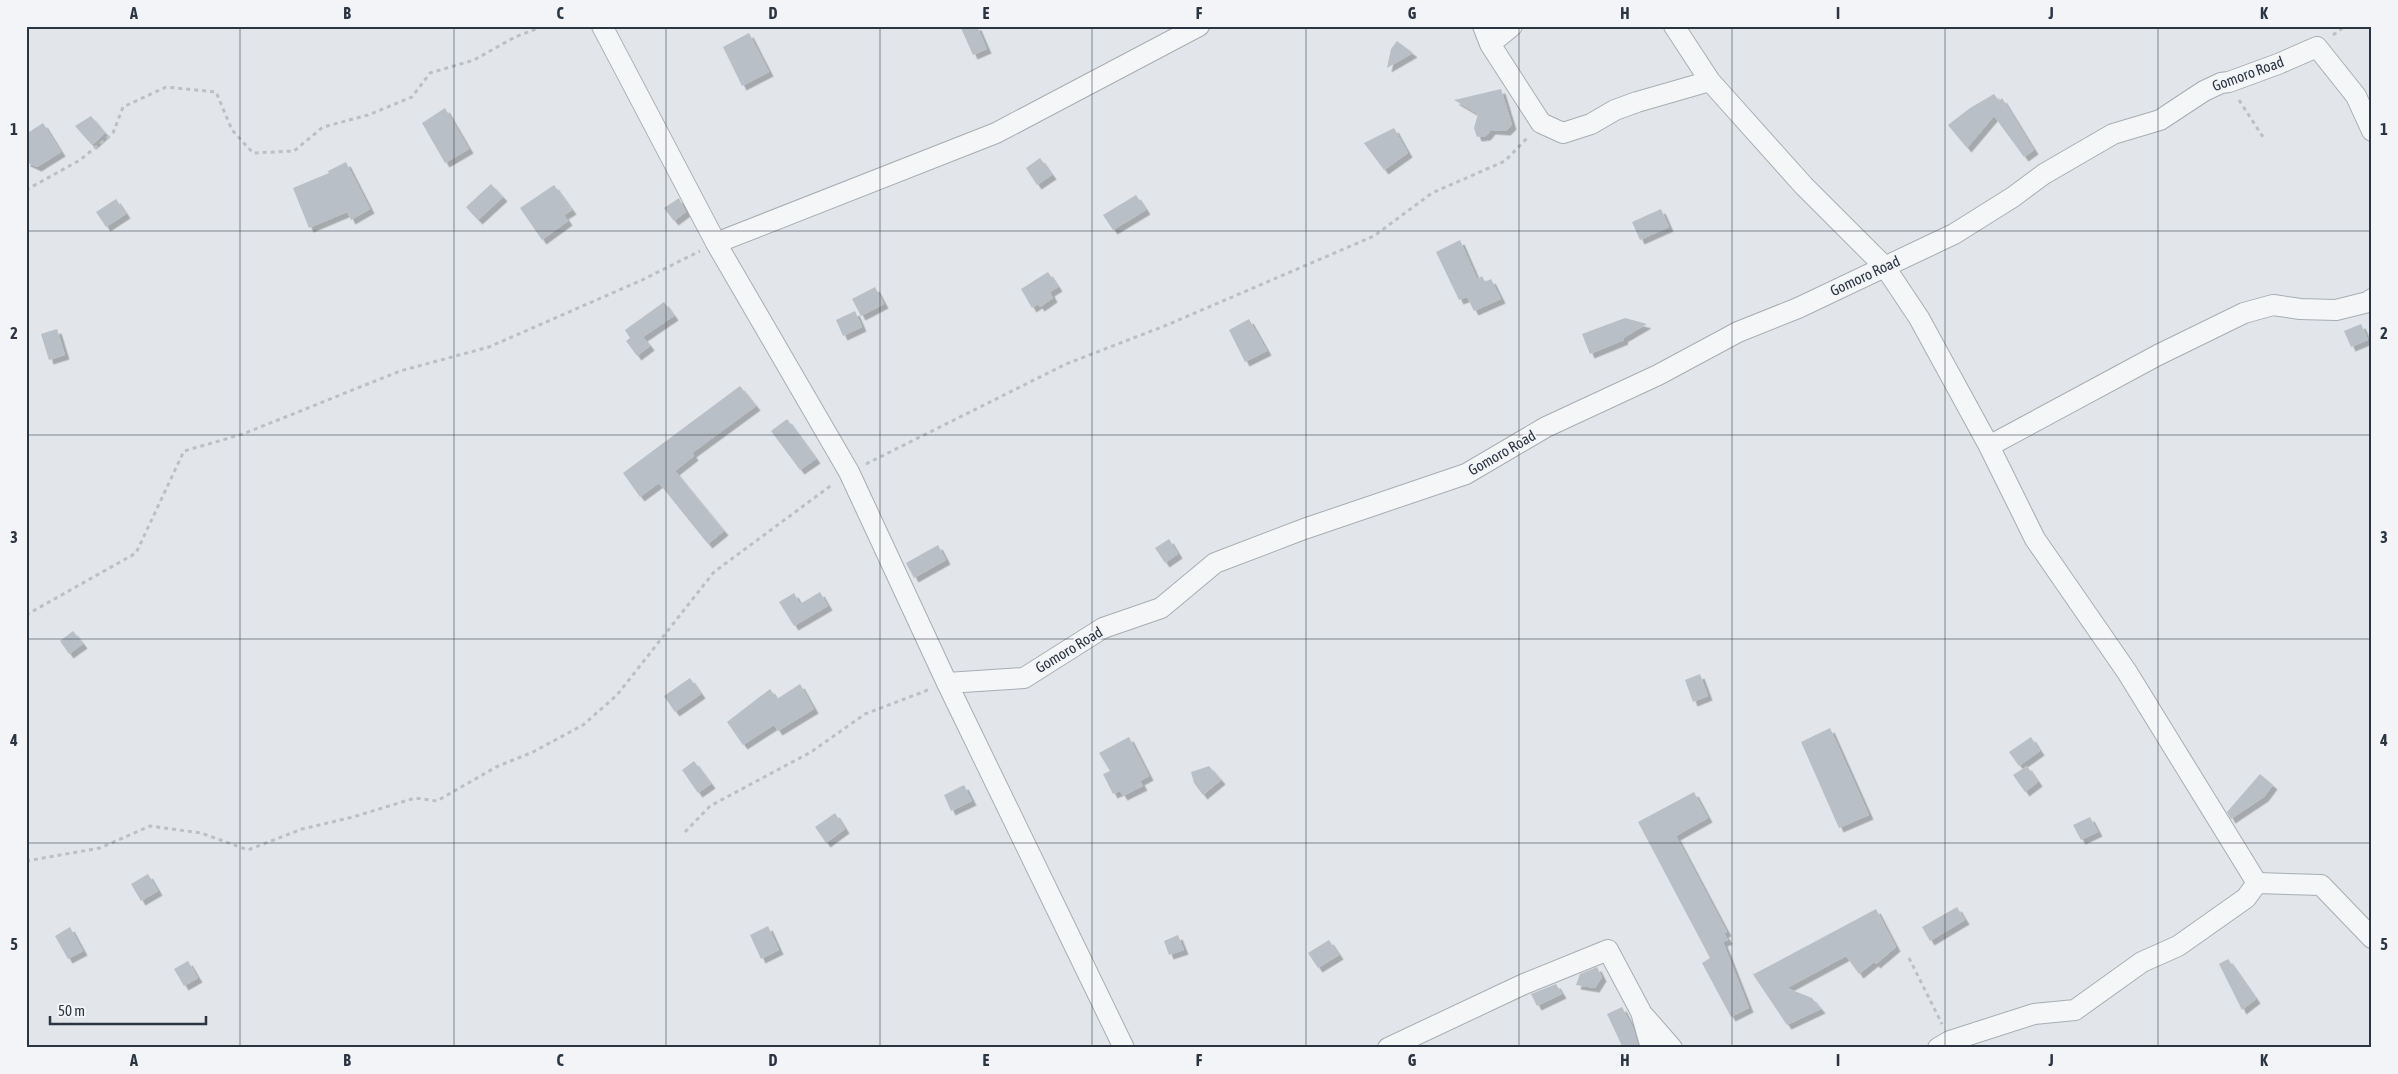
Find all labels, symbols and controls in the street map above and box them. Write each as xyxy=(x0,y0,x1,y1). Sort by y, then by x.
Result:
text: A xyxy=(129,4,138,22)
text: B xyxy=(343,4,351,22)
text: C xyxy=(556,4,564,22)
text: D xyxy=(769,4,778,22)
text: E xyxy=(983,4,990,22)
text: F xyxy=(1196,4,1203,22)
text: G xyxy=(1408,4,1417,22)
text: H xyxy=(1620,4,1630,22)
text: I xyxy=(1836,4,1840,22)
text: J xyxy=(2047,4,2054,22)
text: K xyxy=(2260,4,2268,22)
street label: Gomoro Road xyxy=(2210,53,2286,94)
text: 1 xyxy=(10,120,18,138)
text: 1 xyxy=(2380,120,2388,138)
street label: Gomoro Road xyxy=(1827,252,1902,299)
text: 2 xyxy=(10,324,18,342)
text: 2 xyxy=(2380,324,2388,342)
street label: Gomoro Road xyxy=(1465,426,1538,479)
text: 3 xyxy=(10,528,18,546)
text: 3 xyxy=(2380,528,2388,546)
street label: Gomoro Road xyxy=(1032,623,1105,676)
text: 4 xyxy=(9,731,18,749)
text: 4 xyxy=(2379,731,2388,749)
text: 5 xyxy=(10,935,18,953)
text: 5 xyxy=(2380,935,2388,953)
scale bar xyxy=(50,994,206,1026)
text: 50 m xyxy=(58,1002,85,1019)
text: A xyxy=(129,1051,138,1069)
text: B xyxy=(343,1051,351,1069)
text: C xyxy=(556,1051,564,1069)
text: D xyxy=(769,1051,778,1069)
text: E xyxy=(983,1051,990,1069)
text: F xyxy=(1196,1051,1203,1069)
text: G xyxy=(1408,1051,1417,1069)
text: H xyxy=(1620,1051,1630,1069)
text: I xyxy=(1836,1051,1840,1069)
text: J xyxy=(2047,1051,2054,1069)
text: K xyxy=(2260,1051,2268,1069)

